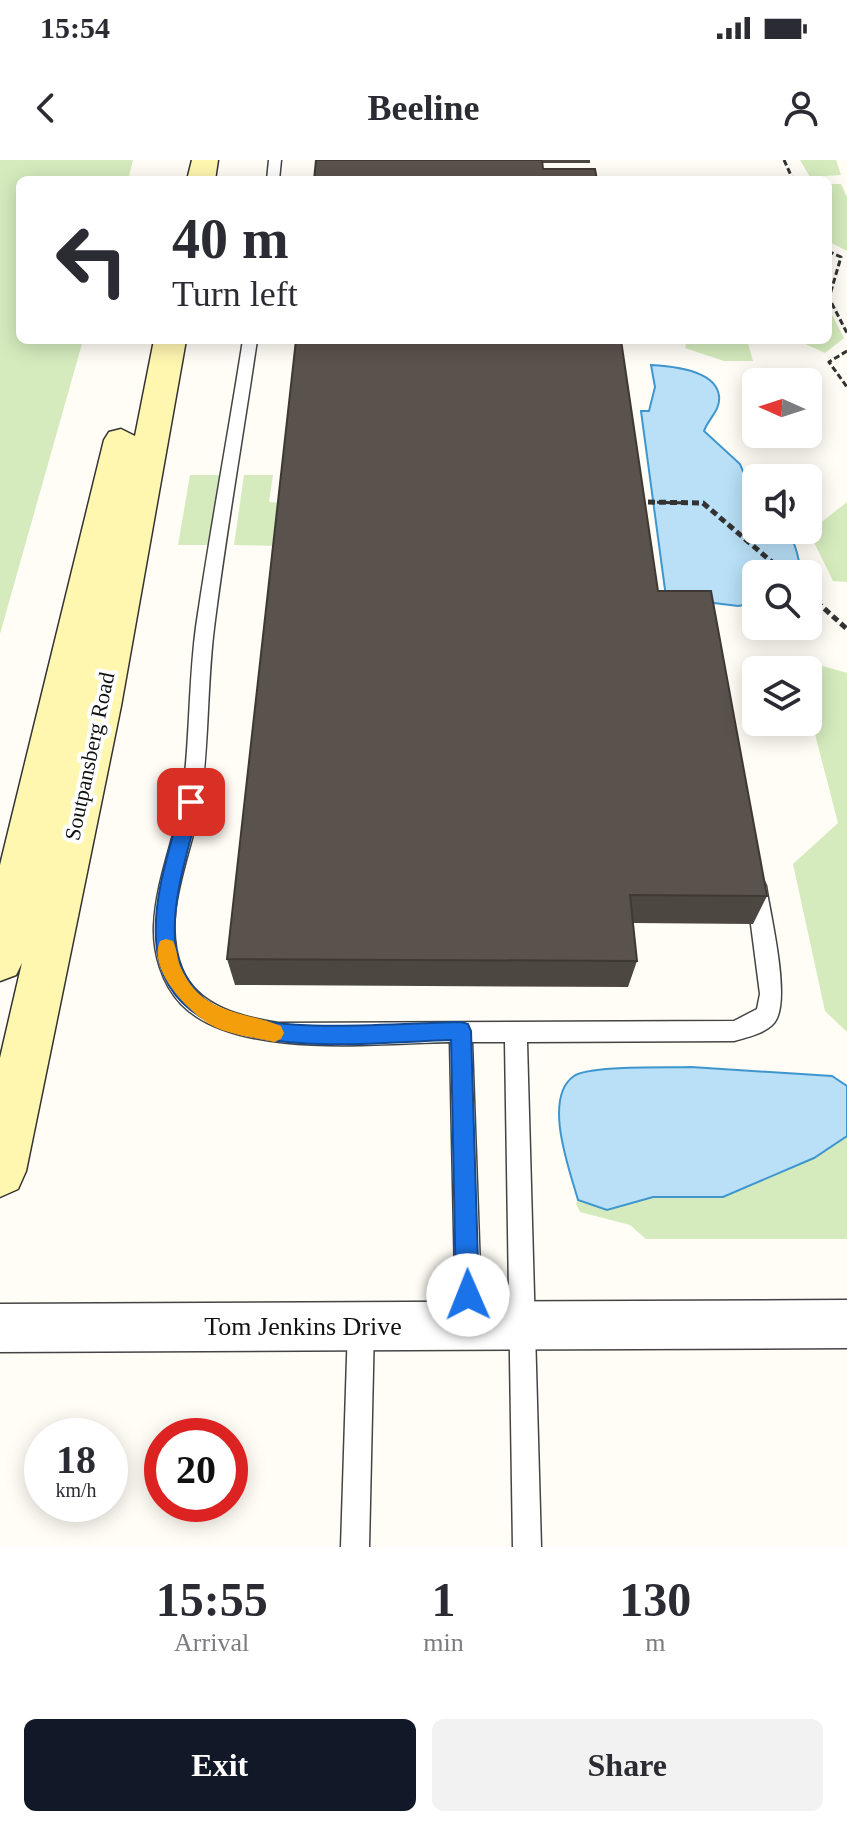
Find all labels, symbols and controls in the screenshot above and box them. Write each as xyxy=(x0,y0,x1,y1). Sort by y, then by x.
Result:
text: 15:54 xyxy=(40,11,110,44)
icon: back xyxy=(24,86,68,130)
icon: person xyxy=(779,86,823,130)
text: Beeline xyxy=(368,88,479,128)
icon: left xyxy=(40,208,144,312)
text: 40 m xyxy=(172,208,289,270)
text: Turn left xyxy=(172,274,298,314)
north arrow xyxy=(742,368,822,448)
map controls xyxy=(742,368,822,736)
button: sound xyxy=(742,464,822,544)
button: search xyxy=(742,560,822,640)
button: layers xyxy=(742,656,822,736)
street label: Soutpansberg Road xyxy=(59,670,120,842)
pin xyxy=(157,768,225,836)
icon: arrive xyxy=(169,780,213,824)
position arrow xyxy=(426,1253,510,1337)
street label: Tom Jenkins Drive xyxy=(204,1312,402,1341)
speed limit sign: 20 xyxy=(144,1418,248,1522)
text: 18 xyxy=(56,1437,96,1482)
text: km/h xyxy=(55,1479,97,1501)
text: 15:55 xyxy=(156,1573,268,1626)
text: 1 xyxy=(431,1573,455,1626)
text: 130 xyxy=(619,1573,691,1626)
text: Arrival xyxy=(174,1628,249,1657)
text: min xyxy=(423,1628,464,1657)
text: m xyxy=(645,1628,665,1657)
button: Exit xyxy=(24,1719,416,1811)
button: Share xyxy=(432,1719,823,1811)

